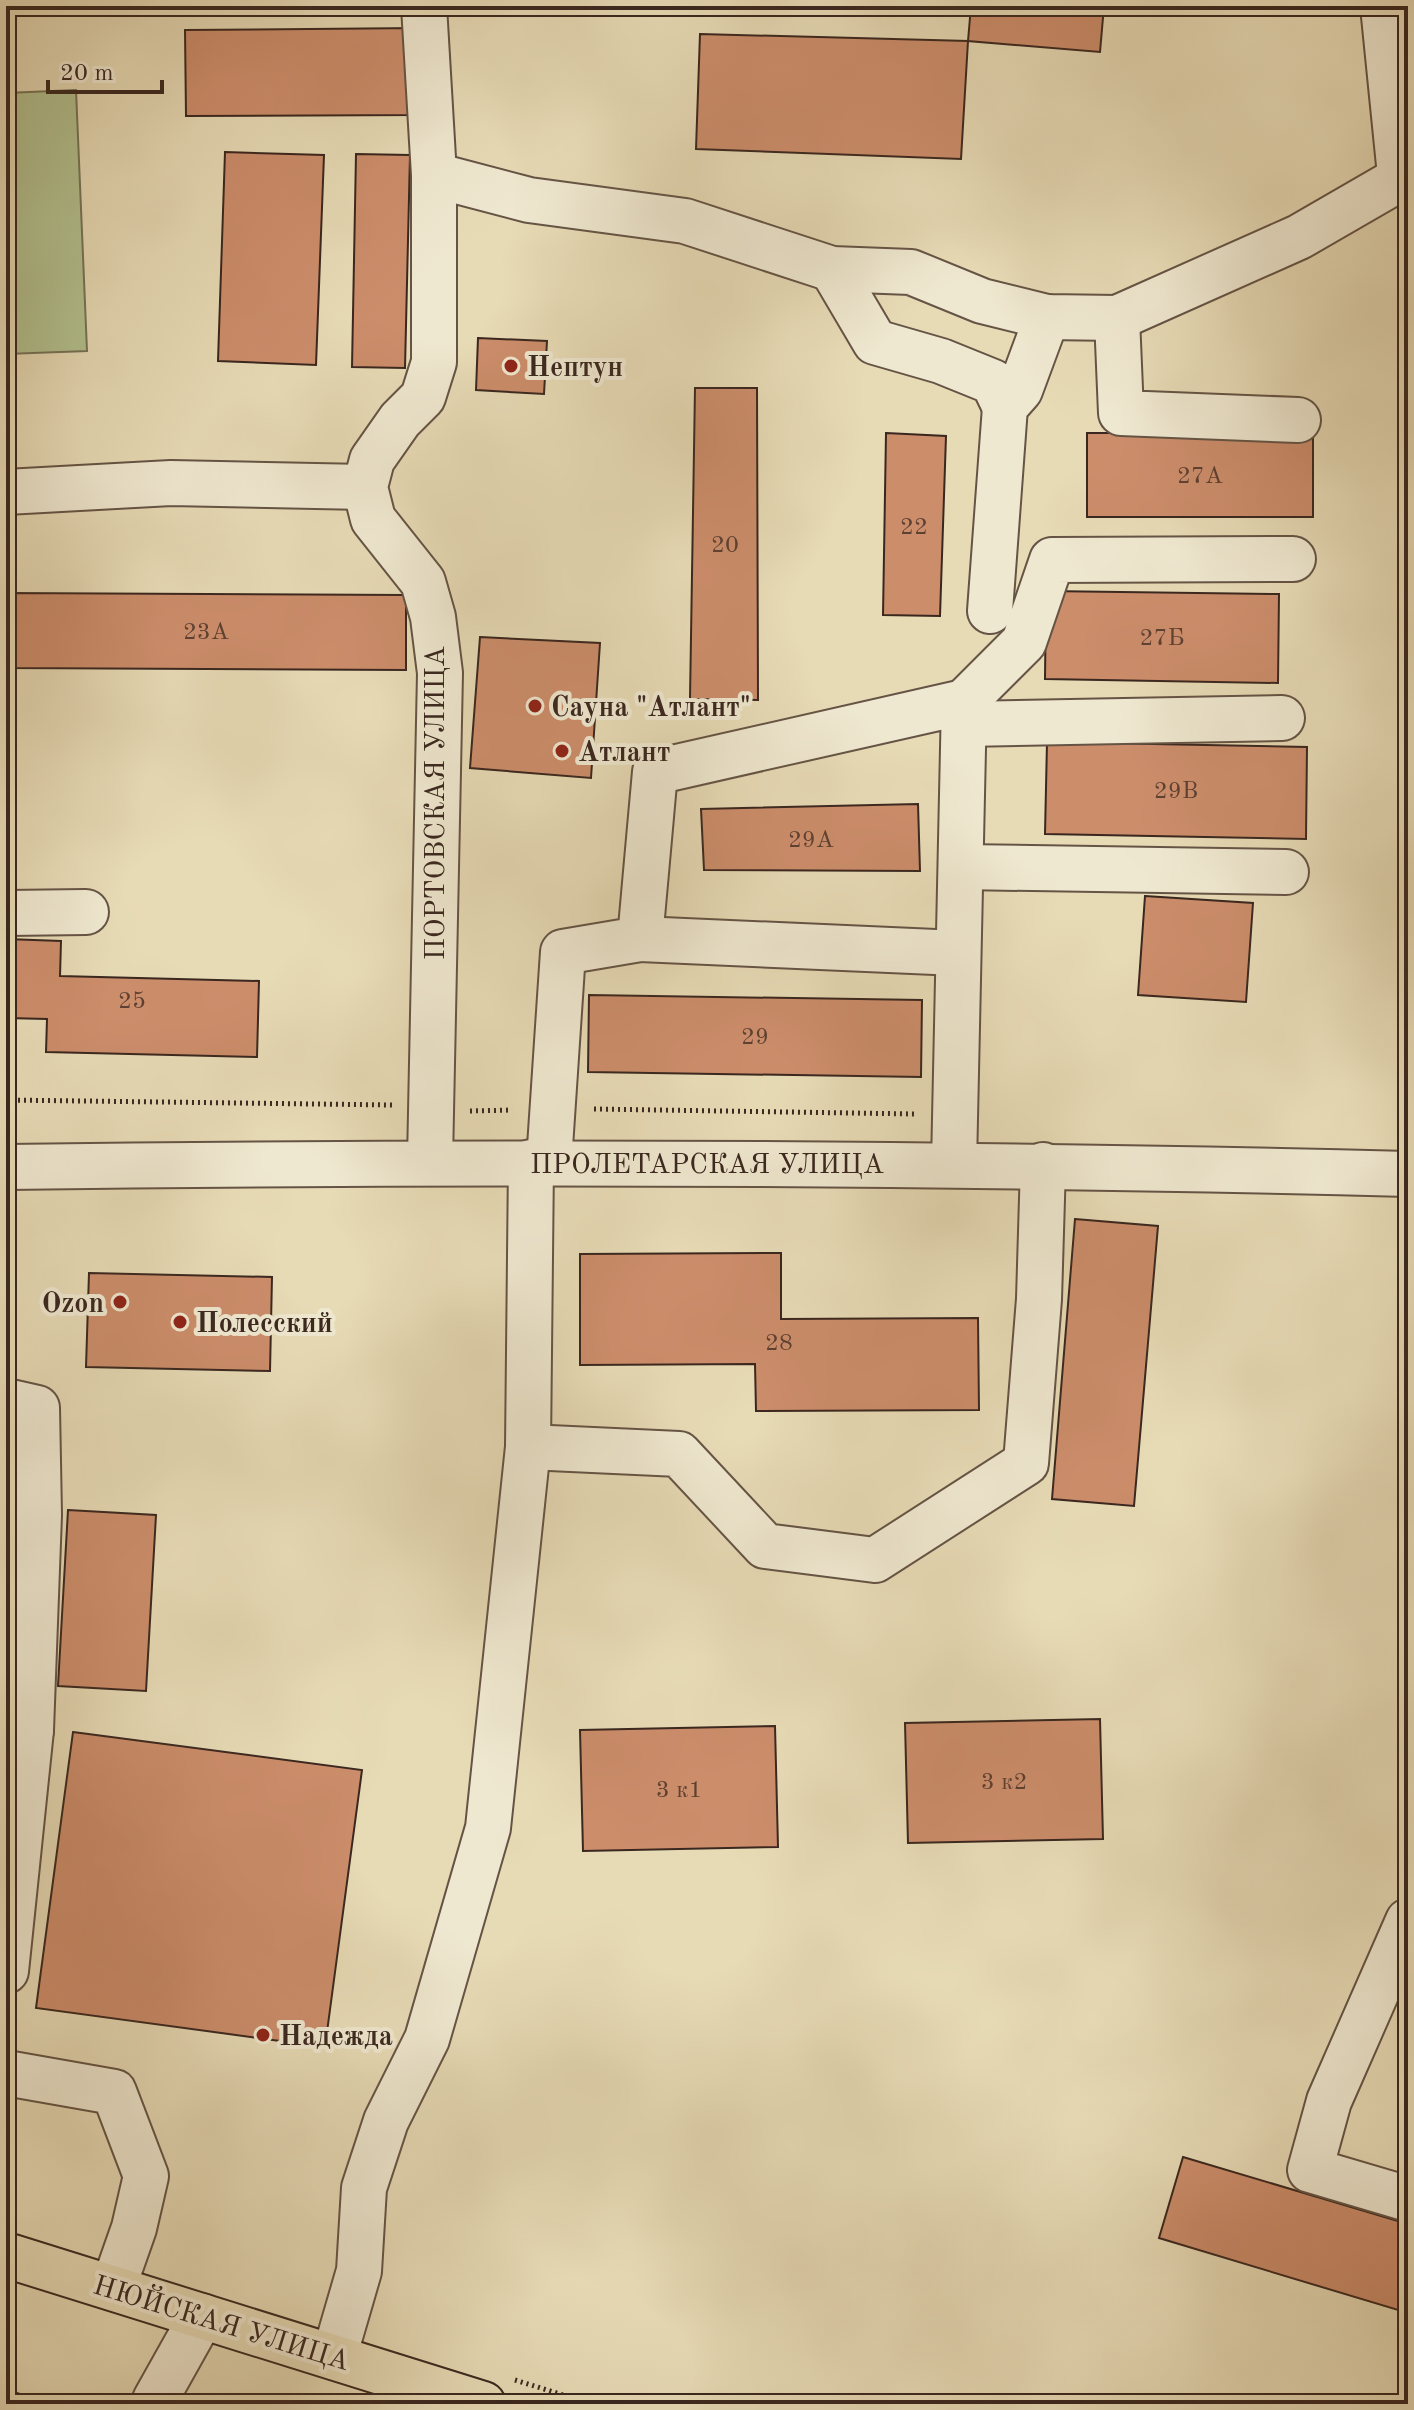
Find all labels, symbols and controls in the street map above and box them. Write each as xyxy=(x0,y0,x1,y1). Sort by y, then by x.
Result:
scale bar xyxy=(48,44,162,94)
text: 20 m xyxy=(60,62,114,86)
place label: Нептун xyxy=(527,355,623,383)
marker: Нептун xyxy=(502,357,520,375)
house number: 27А xyxy=(1177,465,1223,489)
house number: 22 xyxy=(900,516,928,540)
house number: 20 xyxy=(711,534,739,558)
house number: 23А xyxy=(183,621,229,645)
house number: 27Б xyxy=(1140,627,1184,651)
street label: ПОРТОВСКАЯ УЛИЦА xyxy=(423,646,451,960)
place label: Сауна "Атлант" xyxy=(551,694,751,723)
marker: Сауна "Атлант" xyxy=(526,697,544,715)
place label: Атлант xyxy=(578,740,670,768)
marker: Атлант xyxy=(553,742,571,760)
house number: 29В xyxy=(1154,780,1198,804)
house number: 29А xyxy=(788,829,834,853)
house number: 25 xyxy=(118,990,146,1014)
house number: 29 xyxy=(741,1026,769,1050)
street label: ПРОЛЕТАРСКАЯ УЛИЦА xyxy=(530,1152,884,1180)
place label: Ozon xyxy=(42,1291,104,1319)
marker: Ozon xyxy=(111,1293,129,1311)
place label: Полесский xyxy=(196,1311,333,1339)
marker: Полесский xyxy=(171,1313,189,1331)
house number: 28 xyxy=(765,1332,793,1356)
house number: 3 к2 xyxy=(981,1771,1027,1795)
house number: 3 к1 xyxy=(656,1779,702,1803)
place label: Надежда xyxy=(279,2024,393,2052)
marker: Надежда xyxy=(254,2026,272,2044)
street label: НЮЙСКАЯ УЛИЦА xyxy=(90,2267,354,2377)

